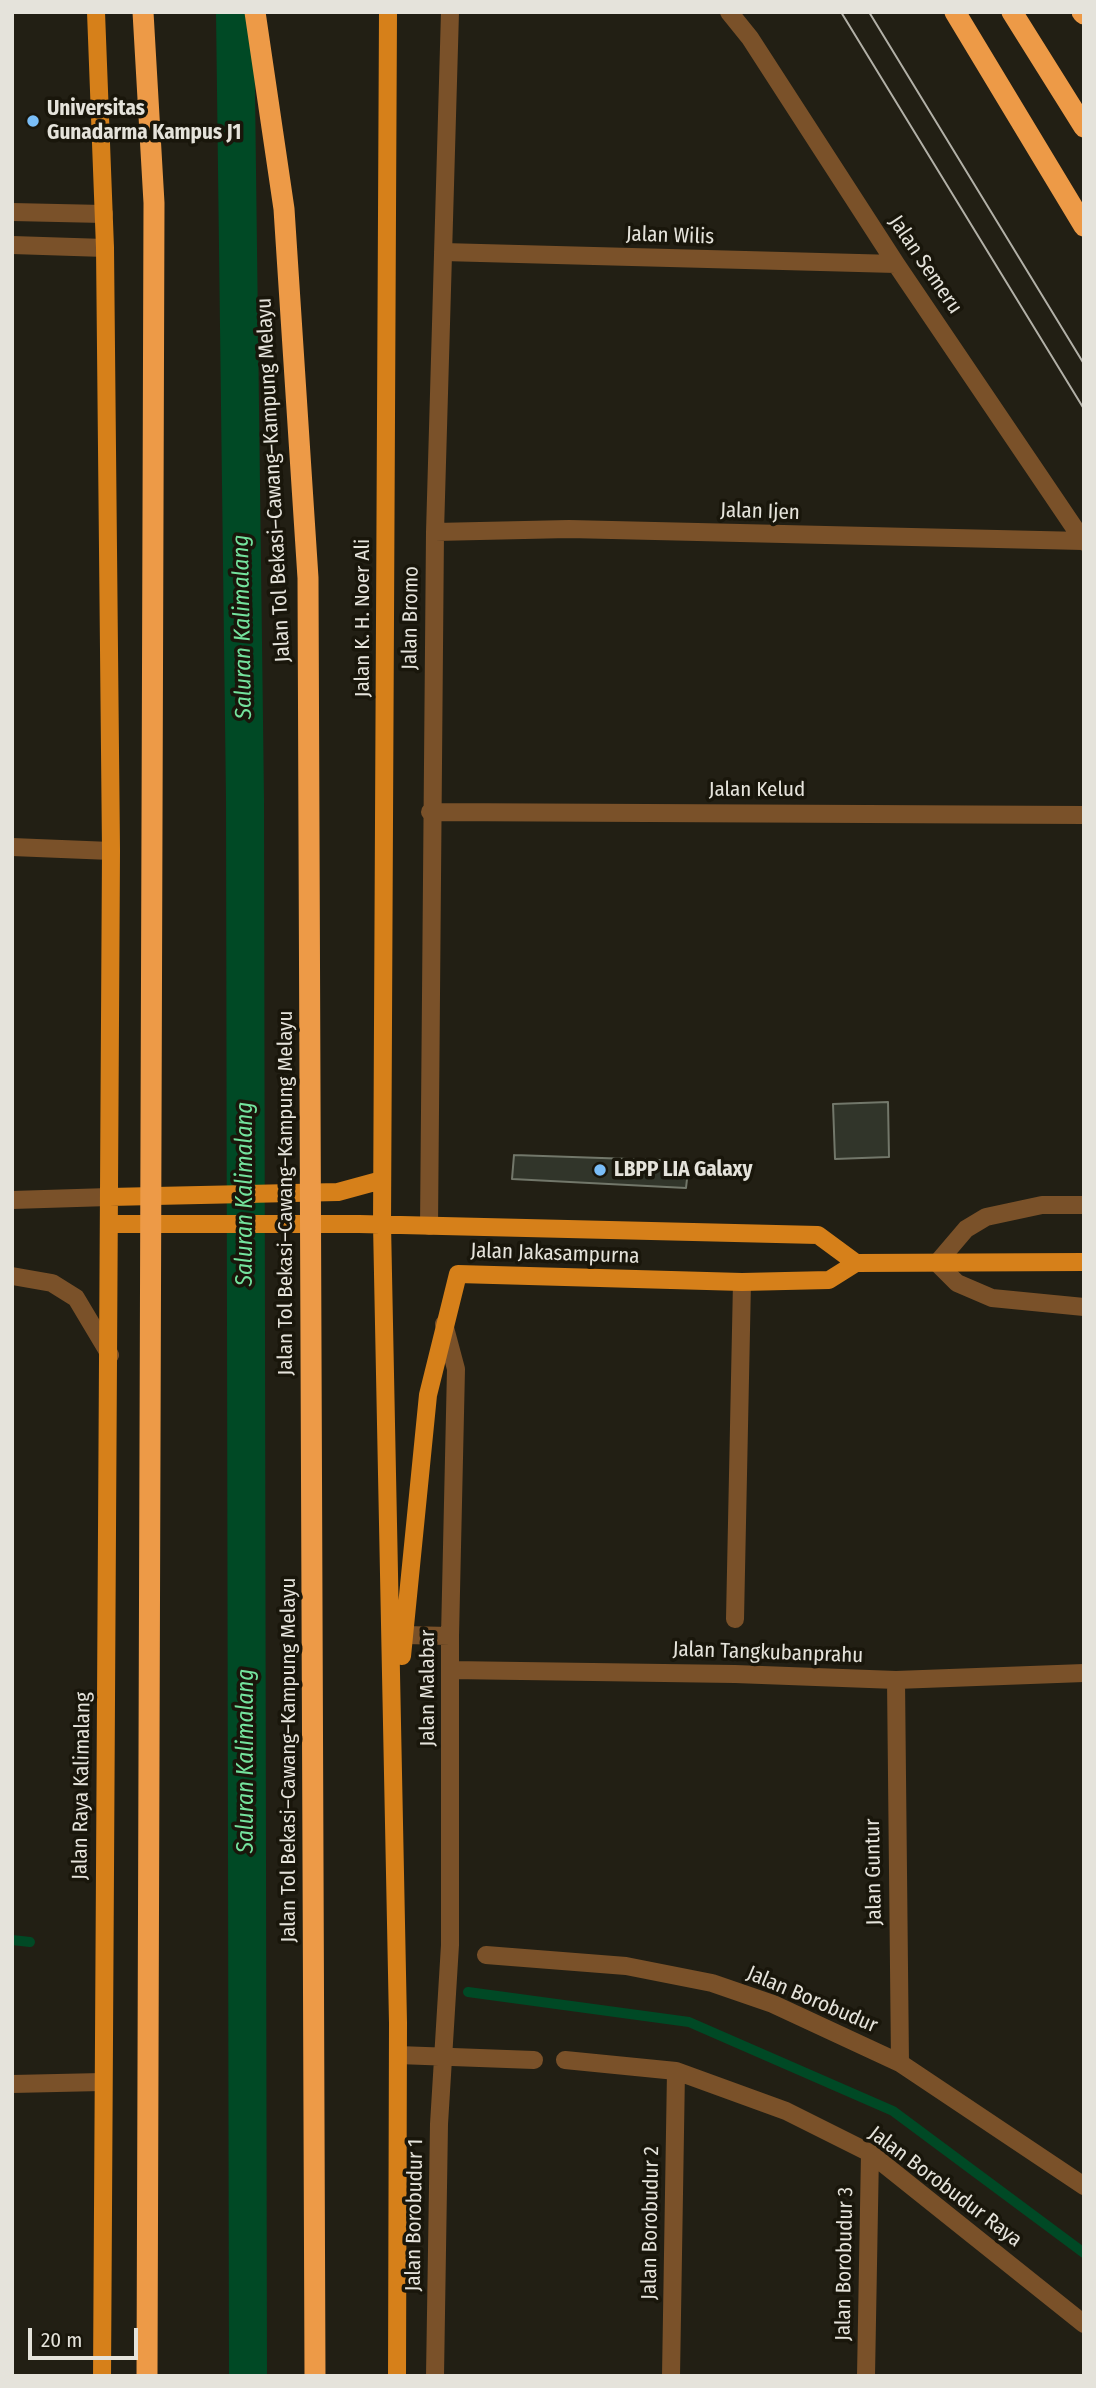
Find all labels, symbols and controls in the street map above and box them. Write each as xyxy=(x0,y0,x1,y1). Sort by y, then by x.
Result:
place label: Universitas Gunadarma Kampus J1 xyxy=(47,96,241,146)
marker: Universitas Gunadarma Kampus J1 xyxy=(25,113,41,129)
street label: Jalan Semeru xyxy=(883,211,967,319)
street label: Jalan Wilis xyxy=(625,222,715,250)
street label: Jalan Tol Bekasi–Cawang–Kampung Melayu xyxy=(252,297,296,663)
street label: Jalan Ijen xyxy=(720,498,800,526)
water label: Saluran Kalimalang xyxy=(228,534,258,720)
street label: Jalan K. H. Noer Ali xyxy=(350,539,376,697)
street label: Jalan Bromo xyxy=(397,566,425,670)
street label: Jalan Kelud xyxy=(709,777,805,803)
street label: Jalan Tol Bekasi–Cawang–Kampung Melayu xyxy=(273,1011,299,1375)
water label: Saluran Kalimalang xyxy=(232,1102,260,1286)
place label: LBPP LIA Galaxy xyxy=(614,1157,752,1183)
marker: LBPP LIA Galaxy xyxy=(592,1162,608,1178)
street label: Jalan Jakasampurna xyxy=(470,1238,640,1270)
street label: Jalan Tol Bekasi–Cawang–Kampung Melayu xyxy=(276,1578,302,1942)
street label: Jalan Malabar xyxy=(415,1630,441,1746)
street label: Jalan Tangkubanprahu xyxy=(672,1637,864,1669)
water label: Saluran Kalimalang xyxy=(233,1669,261,1853)
street label: Jalan Raya Kalimalang xyxy=(68,1692,96,1880)
street label: Jalan Guntur xyxy=(860,1818,888,1926)
street label: Jalan Borobudur xyxy=(743,1961,881,2039)
street label: Jalan Borobudur Raya xyxy=(864,2121,1026,2253)
street label: Jalan Borobudur 1 xyxy=(401,2138,429,2292)
street label: Jalan Borobudur 2 xyxy=(637,2146,665,2300)
street label: Jalan Borobudur 3 xyxy=(831,2187,859,2341)
scale bar xyxy=(32,2314,142,2358)
text: 20 m xyxy=(41,2327,82,2353)

